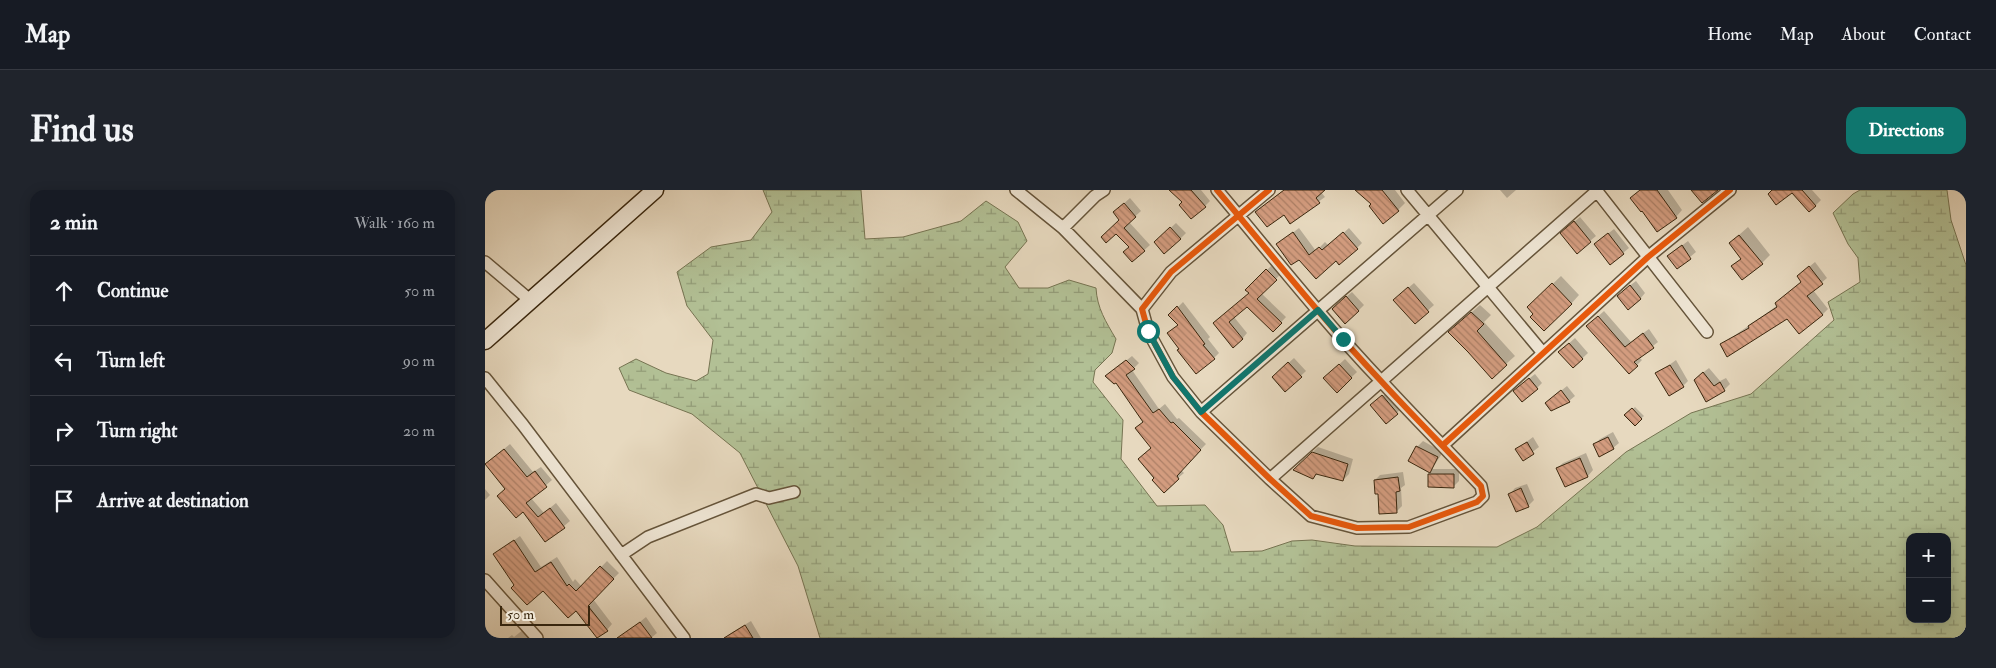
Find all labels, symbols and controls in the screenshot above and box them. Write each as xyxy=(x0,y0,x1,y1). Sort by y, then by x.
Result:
text: Map xyxy=(25,19,70,50)
text: Home xyxy=(1707,23,1752,46)
text: Map xyxy=(1780,23,1814,46)
text: About xyxy=(1842,23,1886,46)
text: Contact xyxy=(1914,23,1971,46)
button: Directions xyxy=(1846,107,1966,154)
text: Find us xyxy=(30,108,134,152)
text: 2 min xyxy=(50,209,98,236)
text: Walk · 160 m xyxy=(354,213,435,233)
icon: ahead xyxy=(50,277,78,305)
text: Continue xyxy=(97,279,168,303)
text: 50 m xyxy=(404,281,435,301)
route start xyxy=(1137,320,1160,343)
route end xyxy=(1332,328,1355,351)
icon: left xyxy=(50,347,78,375)
text: Turn left xyxy=(97,349,165,373)
text: 90 m xyxy=(403,351,435,371)
icon: right xyxy=(50,417,78,445)
text: Turn right xyxy=(97,419,177,443)
text: 20 m xyxy=(403,421,435,441)
icon: arrive xyxy=(50,487,78,515)
text: Arrive at destination xyxy=(97,489,249,513)
map controls xyxy=(1906,533,1951,623)
button: + xyxy=(1906,533,1951,578)
button: − xyxy=(1906,578,1951,623)
scale bar xyxy=(500,603,590,626)
text: 50 m xyxy=(507,606,534,623)

